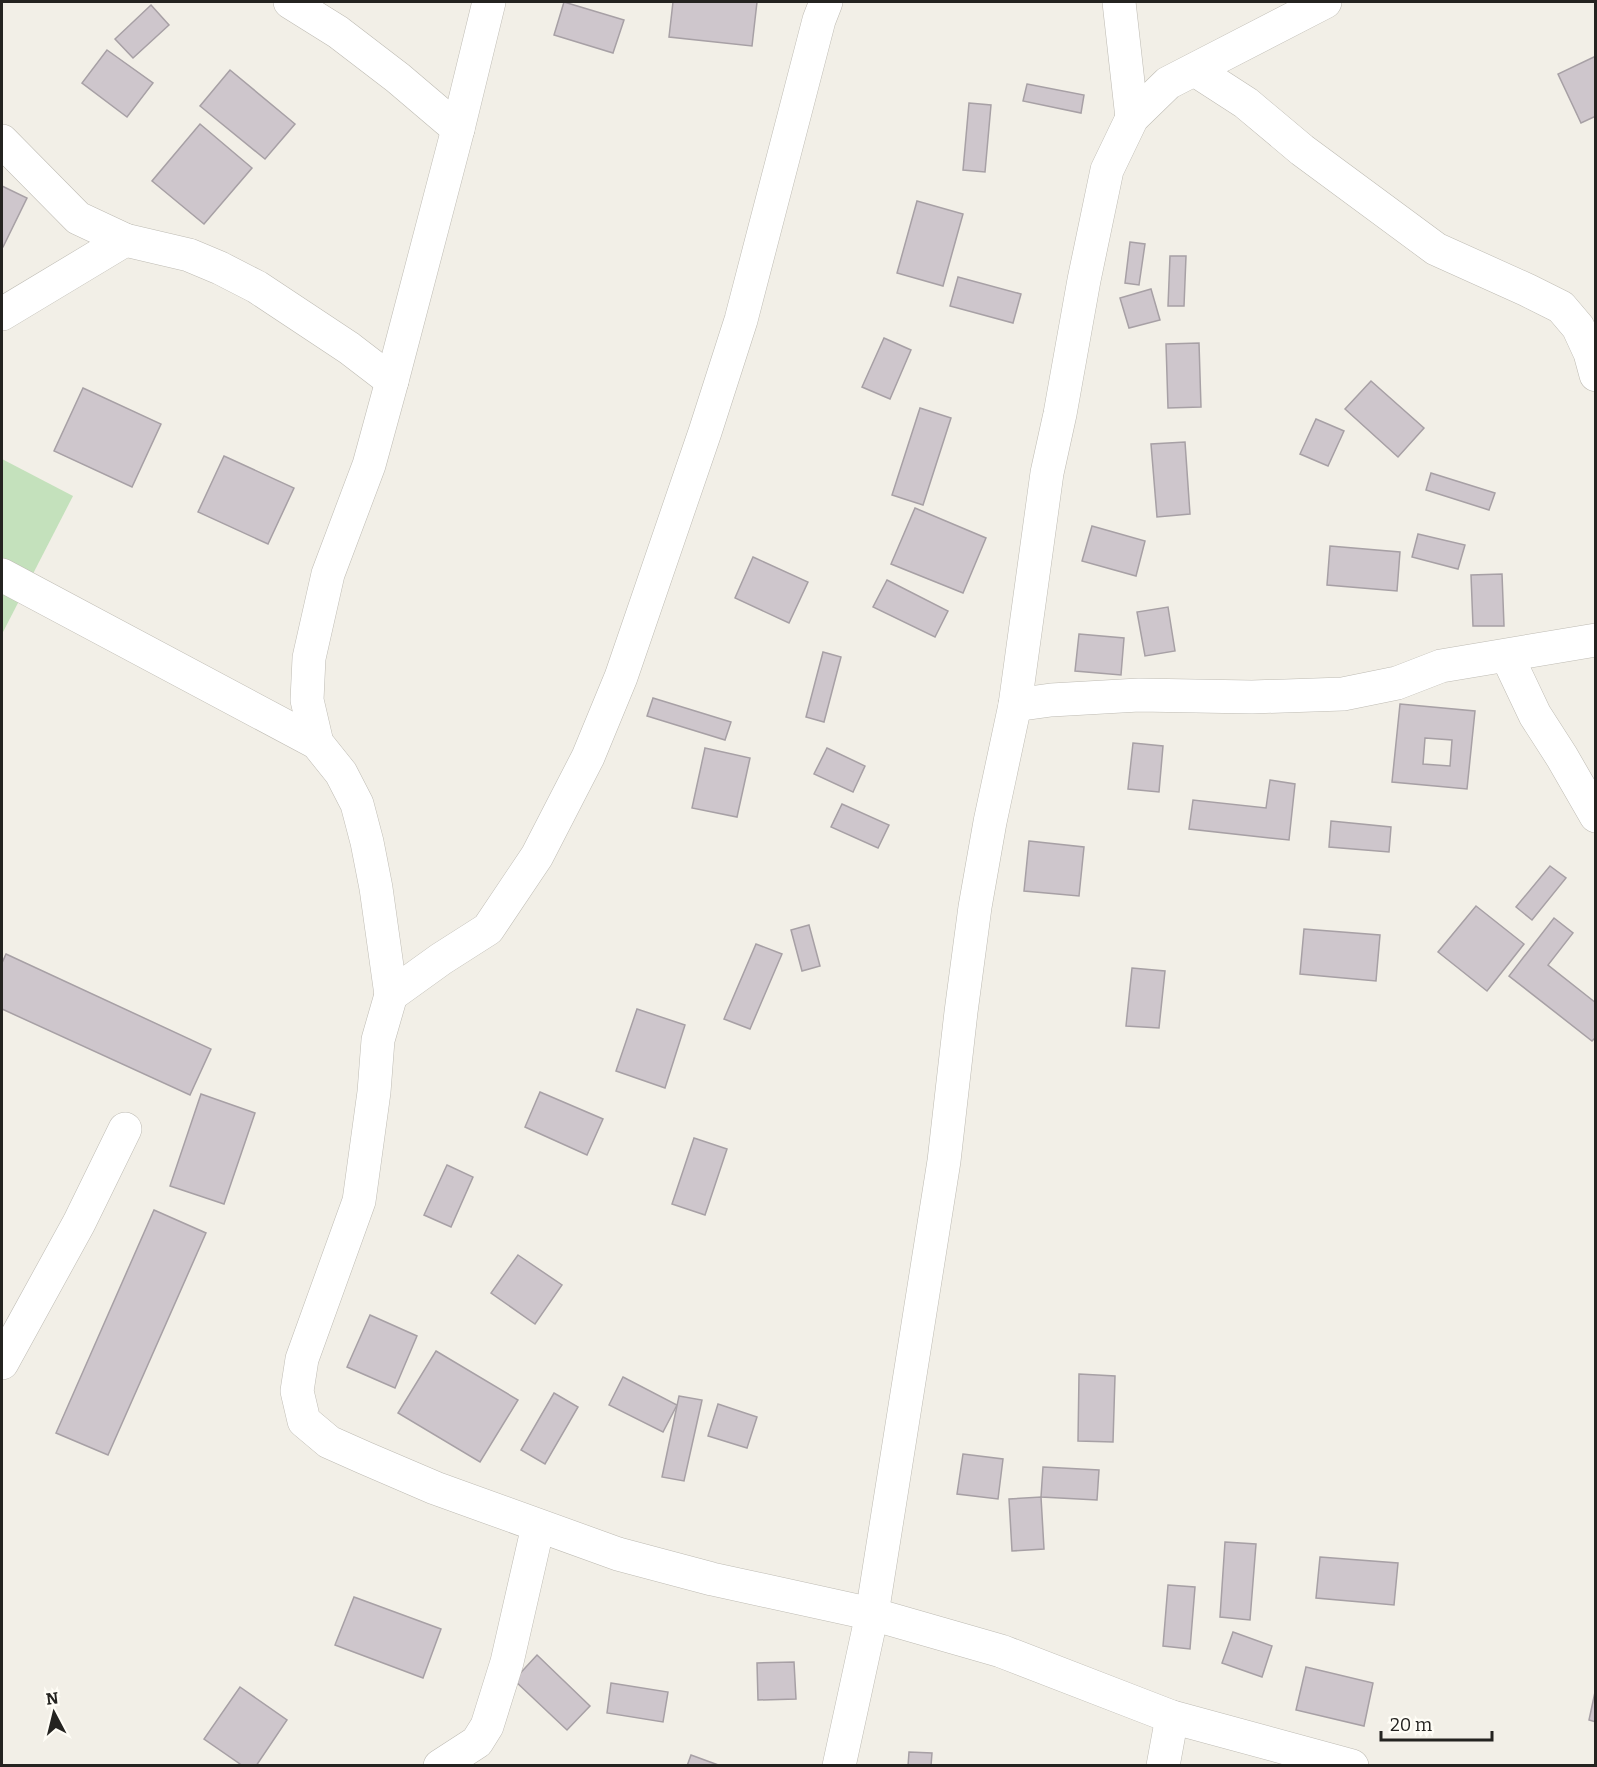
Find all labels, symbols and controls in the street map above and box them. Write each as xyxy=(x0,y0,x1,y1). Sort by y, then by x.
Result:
north arrow xyxy=(24,1683,84,1743)
text: N xyxy=(45,1688,60,1709)
scale bar xyxy=(1381,1704,1492,1742)
text: 20 m xyxy=(1390,1714,1432,1736)

